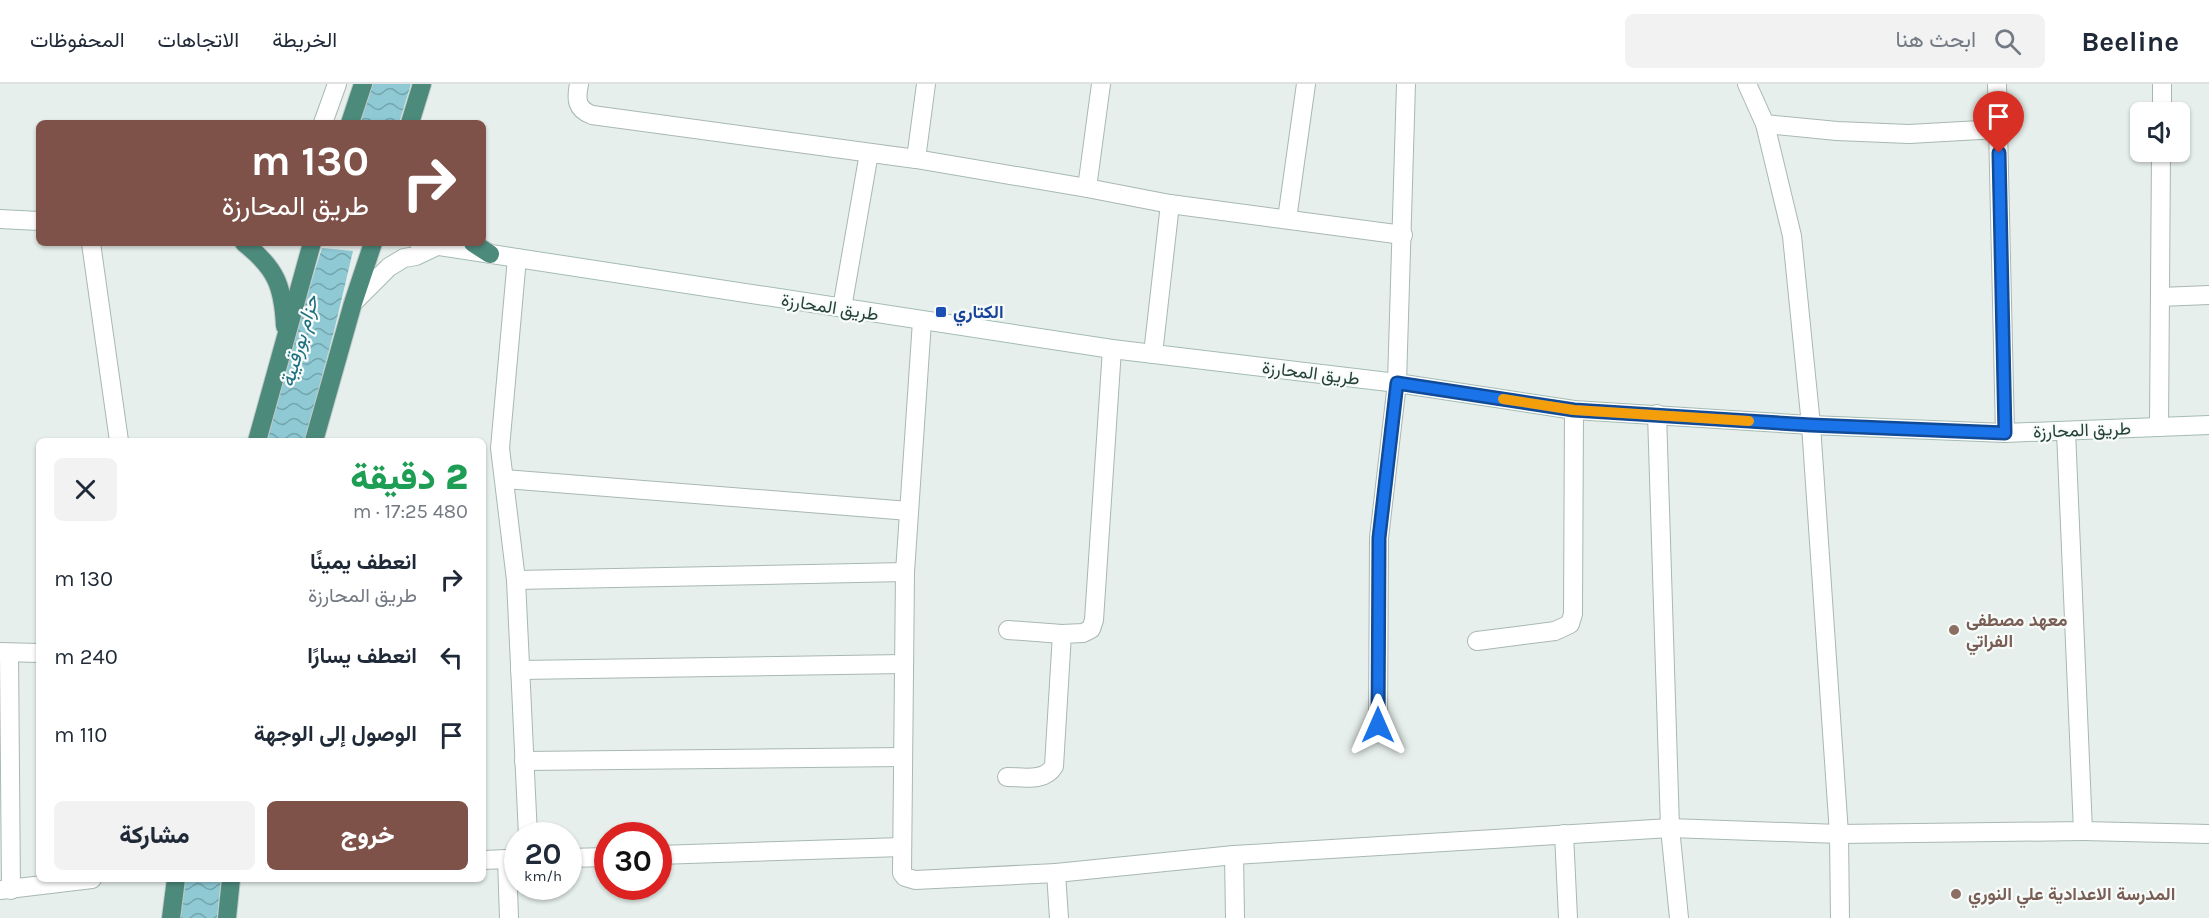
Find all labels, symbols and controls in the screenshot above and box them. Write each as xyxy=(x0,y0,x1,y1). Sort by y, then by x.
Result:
search box xyxy=(1625,14,2045,68)
icon: search xyxy=(1991,25,2024,58)
text: Beeline xyxy=(2081,25,2179,58)
text: ابحث هنا xyxy=(1895,27,1976,53)
text: المحفوظات xyxy=(30,28,125,52)
text: الاتجاهات xyxy=(158,28,239,52)
text: الخريطة xyxy=(272,28,337,52)
pin xyxy=(1973,91,2024,153)
icon: arrive xyxy=(1982,100,2015,133)
map controls xyxy=(2130,102,2190,162)
button: sound xyxy=(2130,102,2190,162)
text: 130 m xyxy=(251,136,369,186)
icon: right xyxy=(390,144,468,222)
text: طريق المحارزة xyxy=(222,190,369,222)
street label: طريق المحارزة xyxy=(780,288,880,326)
water label: حزام بورقيبة xyxy=(275,292,326,390)
place label: الكتاري xyxy=(953,301,1004,327)
marker: الكتاري xyxy=(934,305,948,319)
street label: طريق المحارزة xyxy=(1261,356,1361,390)
street label: طريق المحارزة xyxy=(2033,417,2131,443)
text: 2 دقيقة xyxy=(350,456,468,498)
button: close xyxy=(54,458,117,521)
text: 480 m · 17:25 xyxy=(353,500,468,523)
text: انعطف يمينًا xyxy=(310,549,417,575)
icon: right xyxy=(435,563,468,596)
text: 130 m xyxy=(54,566,113,592)
text: طريق المحارزة xyxy=(308,584,417,607)
place label: معهد مصطفى الفراتي xyxy=(1966,609,2068,656)
marker: معهد مصطفى الفراتي xyxy=(1947,623,1961,637)
icon: left xyxy=(435,641,468,674)
text: انعطف يسارًا xyxy=(307,643,417,669)
text: 240 m xyxy=(54,644,118,670)
position arrow xyxy=(1346,693,1410,757)
icon: arrive xyxy=(435,719,468,752)
text: الوصول إلى الوجهة xyxy=(254,721,417,747)
text: 110 m xyxy=(54,722,107,748)
button: مشاركة xyxy=(54,801,255,870)
button: خروج xyxy=(267,801,468,870)
speed limit sign: 30 xyxy=(594,822,672,900)
text: 20 xyxy=(524,836,562,872)
text: km/h xyxy=(524,867,562,885)
place label: المدرسة الاعدادية علي النوري xyxy=(1968,883,2175,909)
marker: المدرسة الاعدادية علي النوري xyxy=(1949,887,1963,901)

